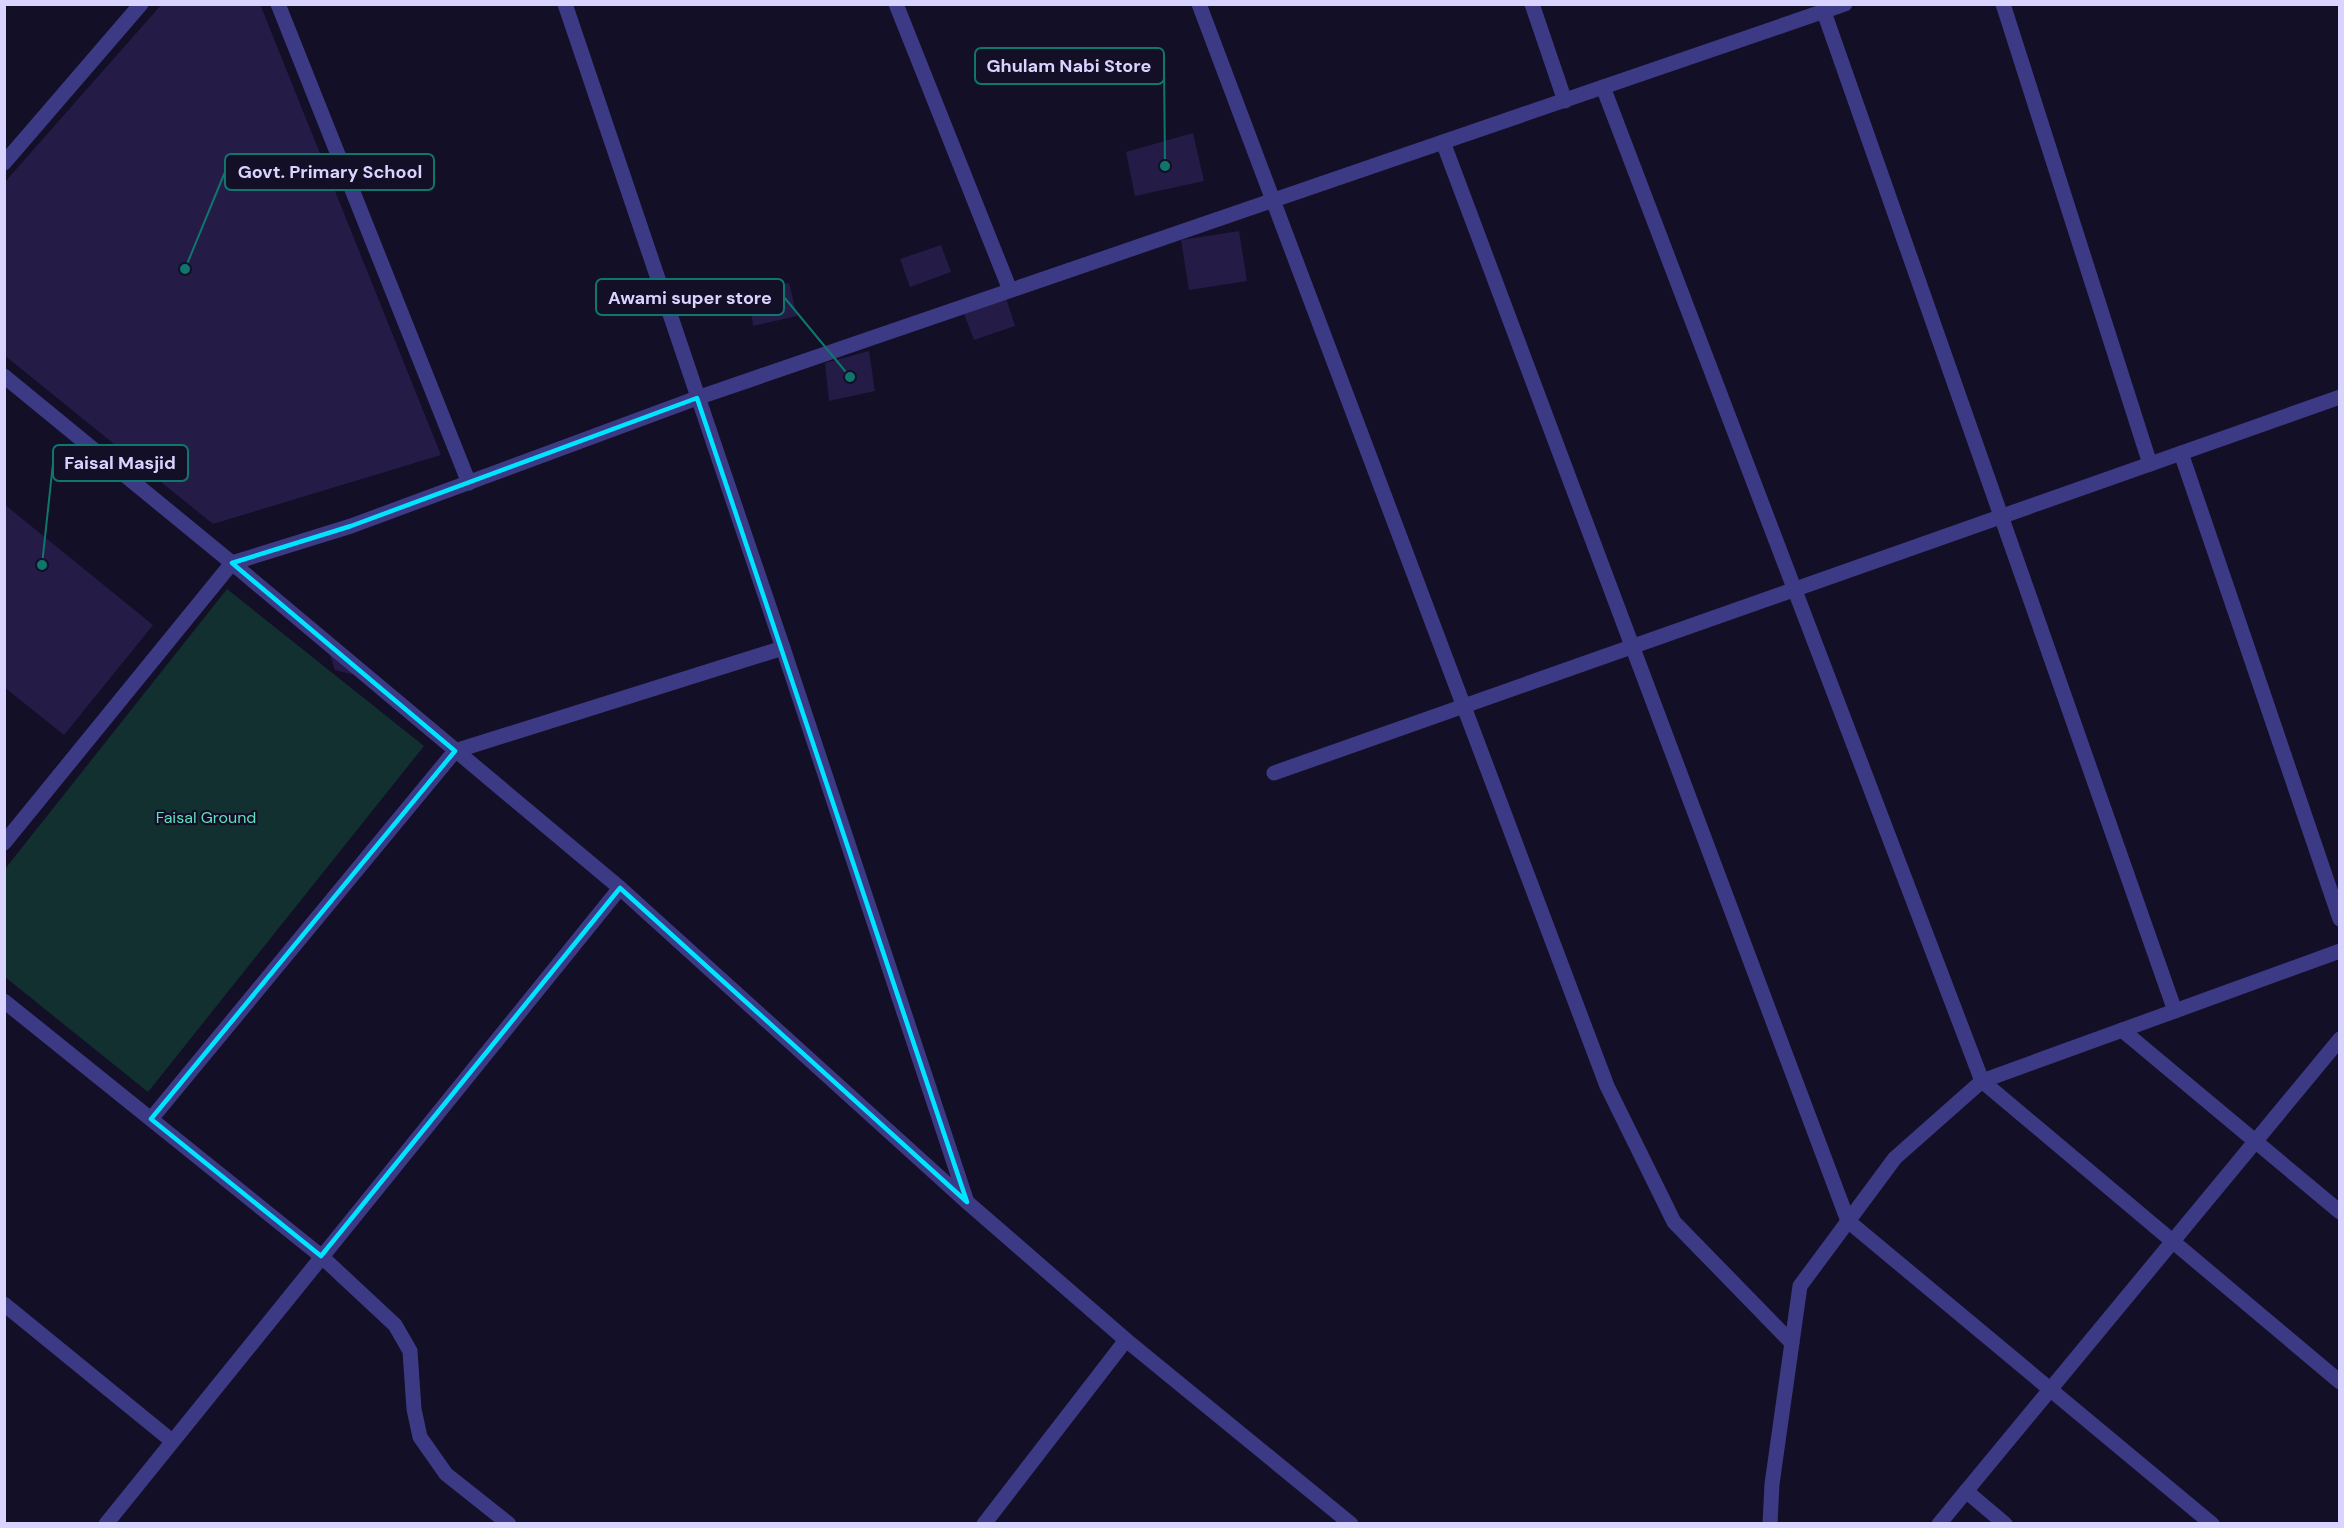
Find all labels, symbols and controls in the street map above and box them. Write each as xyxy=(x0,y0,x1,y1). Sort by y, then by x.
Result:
callout: Ghulam Nabi Store xyxy=(975,48,1164,84)
text: Ghulam Nabi Store xyxy=(987,54,1152,78)
callout: Govt. Primary School xyxy=(225,154,434,190)
text: Govt. Primary School xyxy=(238,160,422,184)
callout: Awami super store xyxy=(596,279,784,315)
text: Awami super store xyxy=(608,286,772,310)
callout: Faisal Masjid xyxy=(53,445,188,481)
text: Faisal Masjid xyxy=(64,451,176,475)
park label: Faisal Ground xyxy=(156,807,256,828)

